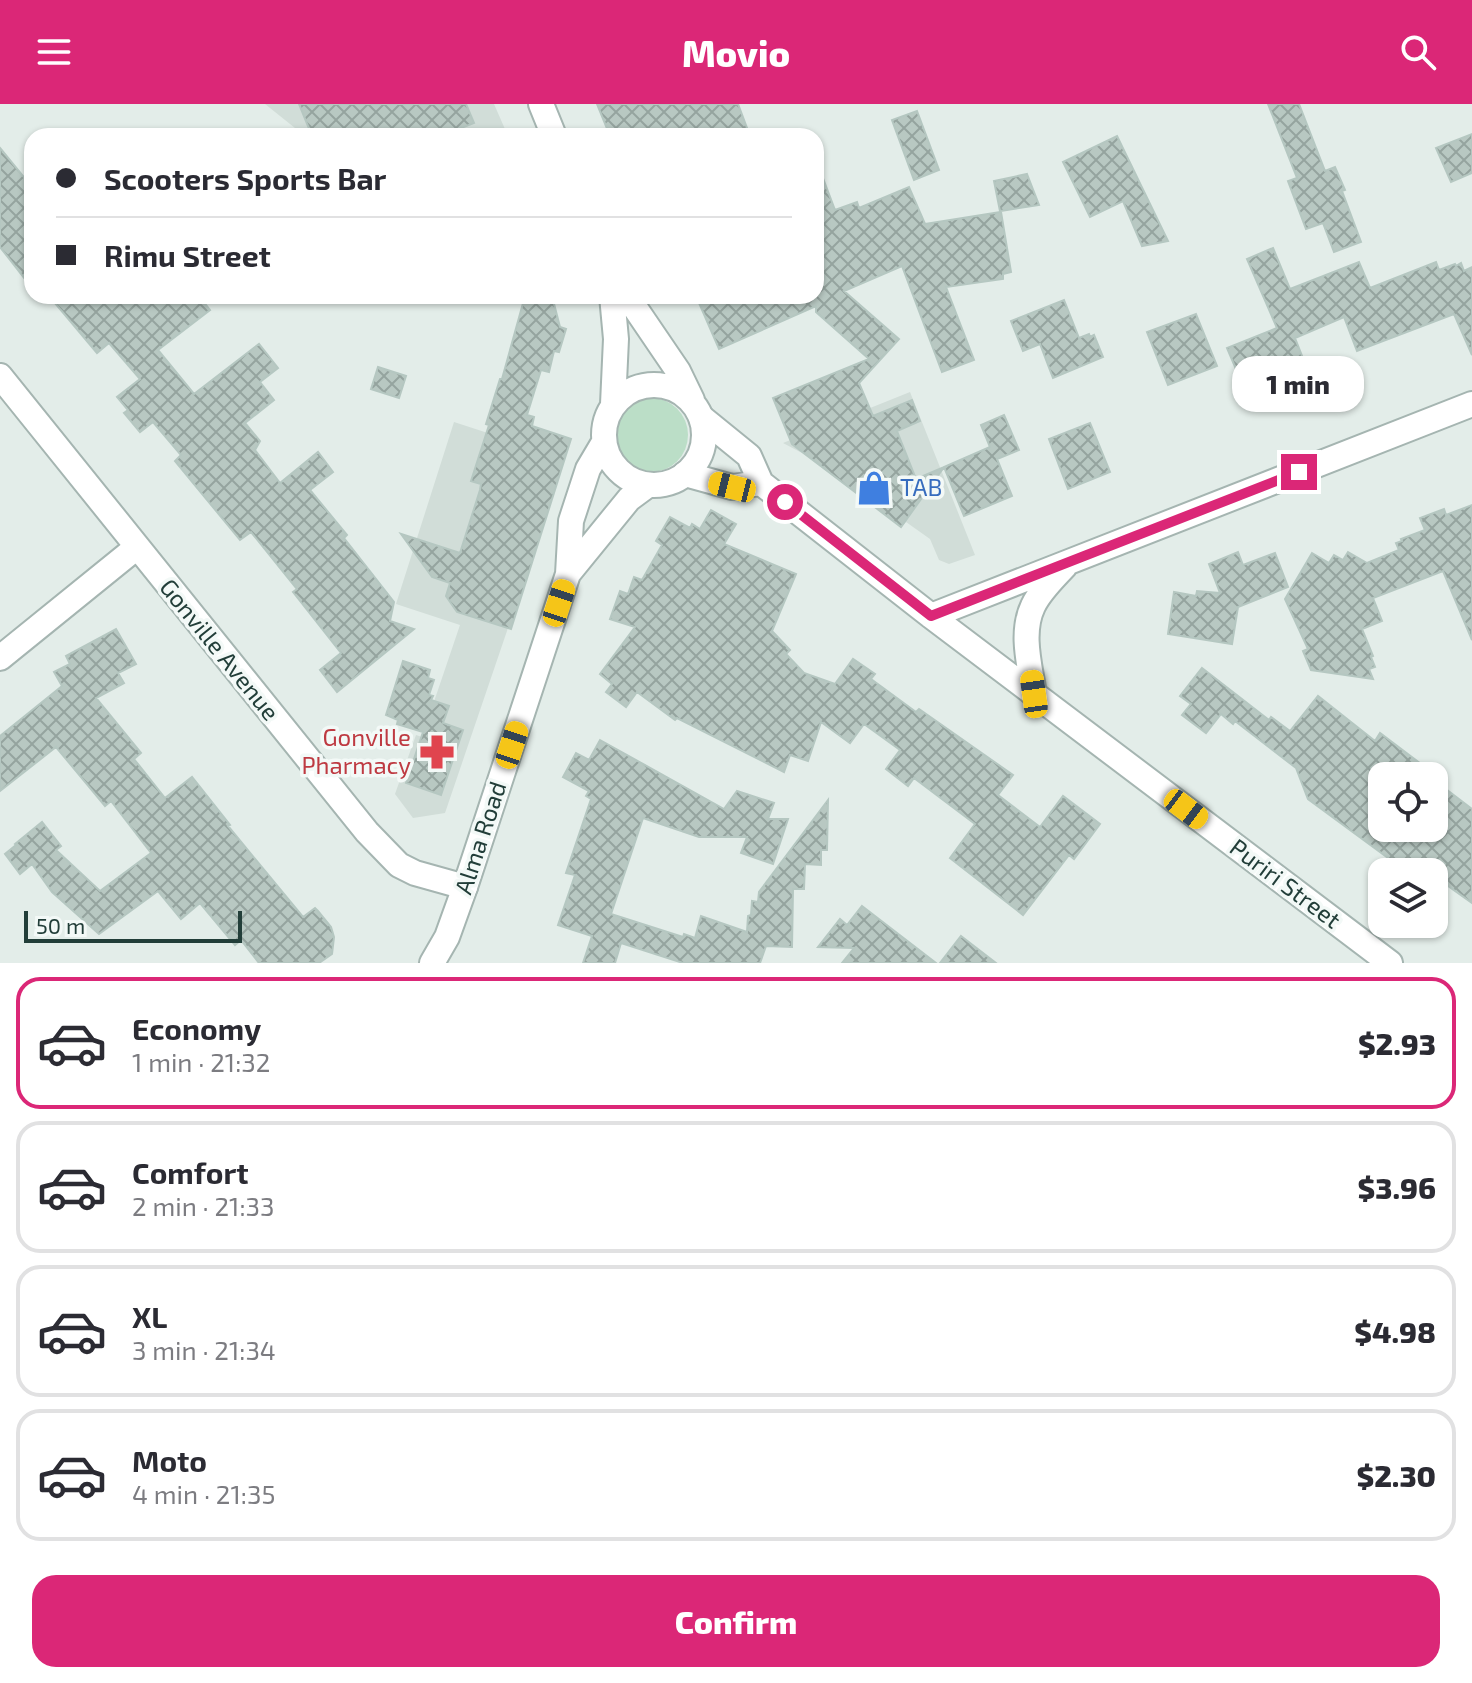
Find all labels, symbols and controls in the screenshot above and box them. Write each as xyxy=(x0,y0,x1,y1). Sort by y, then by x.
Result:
icon: menu xyxy=(32,30,76,74)
icon: search xyxy=(1396,30,1440,74)
text: Movio xyxy=(682,31,790,74)
text: Scooters Sports Bar xyxy=(104,160,386,196)
text: Rimu Street xyxy=(104,237,271,273)
callout: 1 min xyxy=(1233,356,1365,412)
text: 1 min xyxy=(1266,368,1330,399)
route end xyxy=(1281,454,1317,490)
shop icon: TAB xyxy=(855,469,893,507)
car xyxy=(706,470,758,504)
place label: TAB xyxy=(900,472,942,501)
route start xyxy=(767,484,803,520)
street label: Gonville Avenue xyxy=(154,572,286,726)
car xyxy=(540,576,578,630)
car xyxy=(1019,669,1049,719)
car xyxy=(493,718,531,772)
place label: Gonville Pharmacy xyxy=(301,722,411,779)
pharmacy icon: Gonville Pharmacy xyxy=(418,733,456,771)
map controls xyxy=(1368,762,1448,938)
button: locate xyxy=(1368,762,1448,842)
street label: Alma Road xyxy=(448,777,511,898)
car xyxy=(1160,785,1212,833)
street label: Puriri Street xyxy=(1225,832,1347,934)
button: layers xyxy=(1368,858,1448,938)
scale bar xyxy=(24,907,242,943)
text: 50 m xyxy=(36,912,85,938)
icon: car xyxy=(36,1007,108,1079)
text: Economy xyxy=(132,1010,261,1046)
text: $2.93 xyxy=(1358,1025,1436,1061)
text: 1 min · 21:32 xyxy=(132,1046,270,1077)
icon: car xyxy=(36,1151,108,1223)
text: Comfort xyxy=(132,1154,249,1190)
text: $3.96 xyxy=(1358,1169,1436,1205)
text: 2 min · 21:33 xyxy=(132,1190,274,1221)
icon: car xyxy=(36,1295,108,1367)
text: XL xyxy=(132,1298,167,1334)
text: $4.98 xyxy=(1354,1313,1436,1349)
text: 3 min · 21:34 xyxy=(132,1334,276,1365)
icon: car xyxy=(36,1439,108,1511)
text: Moto xyxy=(132,1442,207,1478)
text: $2.30 xyxy=(1357,1457,1436,1493)
text: 4 min · 21:35 xyxy=(132,1478,275,1509)
button: Confirm xyxy=(32,1575,1440,1667)

